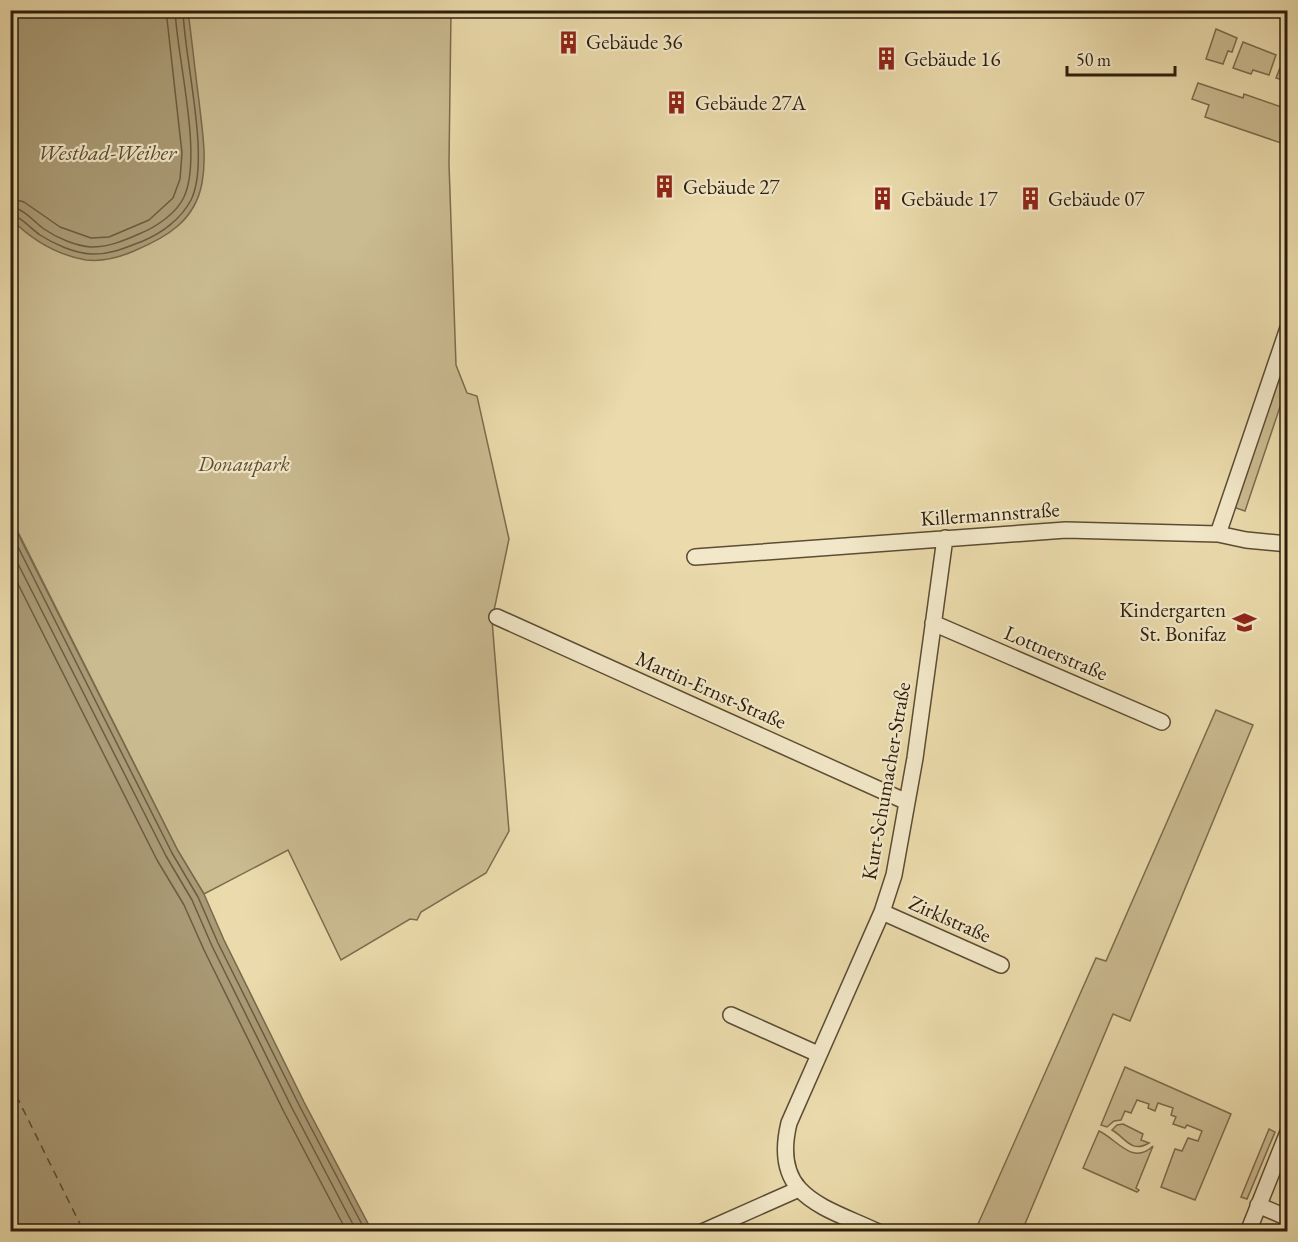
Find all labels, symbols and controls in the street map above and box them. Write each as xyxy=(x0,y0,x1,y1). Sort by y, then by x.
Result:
place label: Gebäude 36 xyxy=(586,28,683,55)
building icon: Gebäude 36 xyxy=(555,29,581,55)
scale bar xyxy=(1067,39,1175,77)
place label: Gebäude 16 xyxy=(904,45,1001,72)
building icon: Gebäude 16 xyxy=(873,46,899,72)
text: 50 m xyxy=(1076,48,1111,71)
place label: Gebäude 27A xyxy=(695,89,807,116)
building icon: Gebäude 27A xyxy=(664,90,690,116)
water label: Westbad-Weiher xyxy=(38,138,178,167)
place label: Gebäude 27 xyxy=(683,173,780,200)
building icon: Gebäude 27 xyxy=(652,174,678,200)
place label: Gebäude 17 xyxy=(901,185,998,212)
place label: Gebäude 07 xyxy=(1048,185,1145,212)
building icon: Gebäude 17 xyxy=(870,186,896,212)
building icon: Gebäude 07 xyxy=(1017,186,1043,212)
park label: Donaupark xyxy=(197,450,290,477)
street label: Killermannstraße xyxy=(920,495,1060,532)
place label: Kindergarten St. Bonifaz xyxy=(1119,596,1226,647)
school or university icon: Kindergarten St. Bonifaz xyxy=(1231,609,1257,635)
street label: Lottnerstraße xyxy=(1000,619,1112,686)
street label: Martin-Ernst-Straße xyxy=(632,644,791,735)
street label: Kurt-Schumacher-Straße xyxy=(855,680,916,882)
street label: Zirklstraße xyxy=(905,888,996,949)

